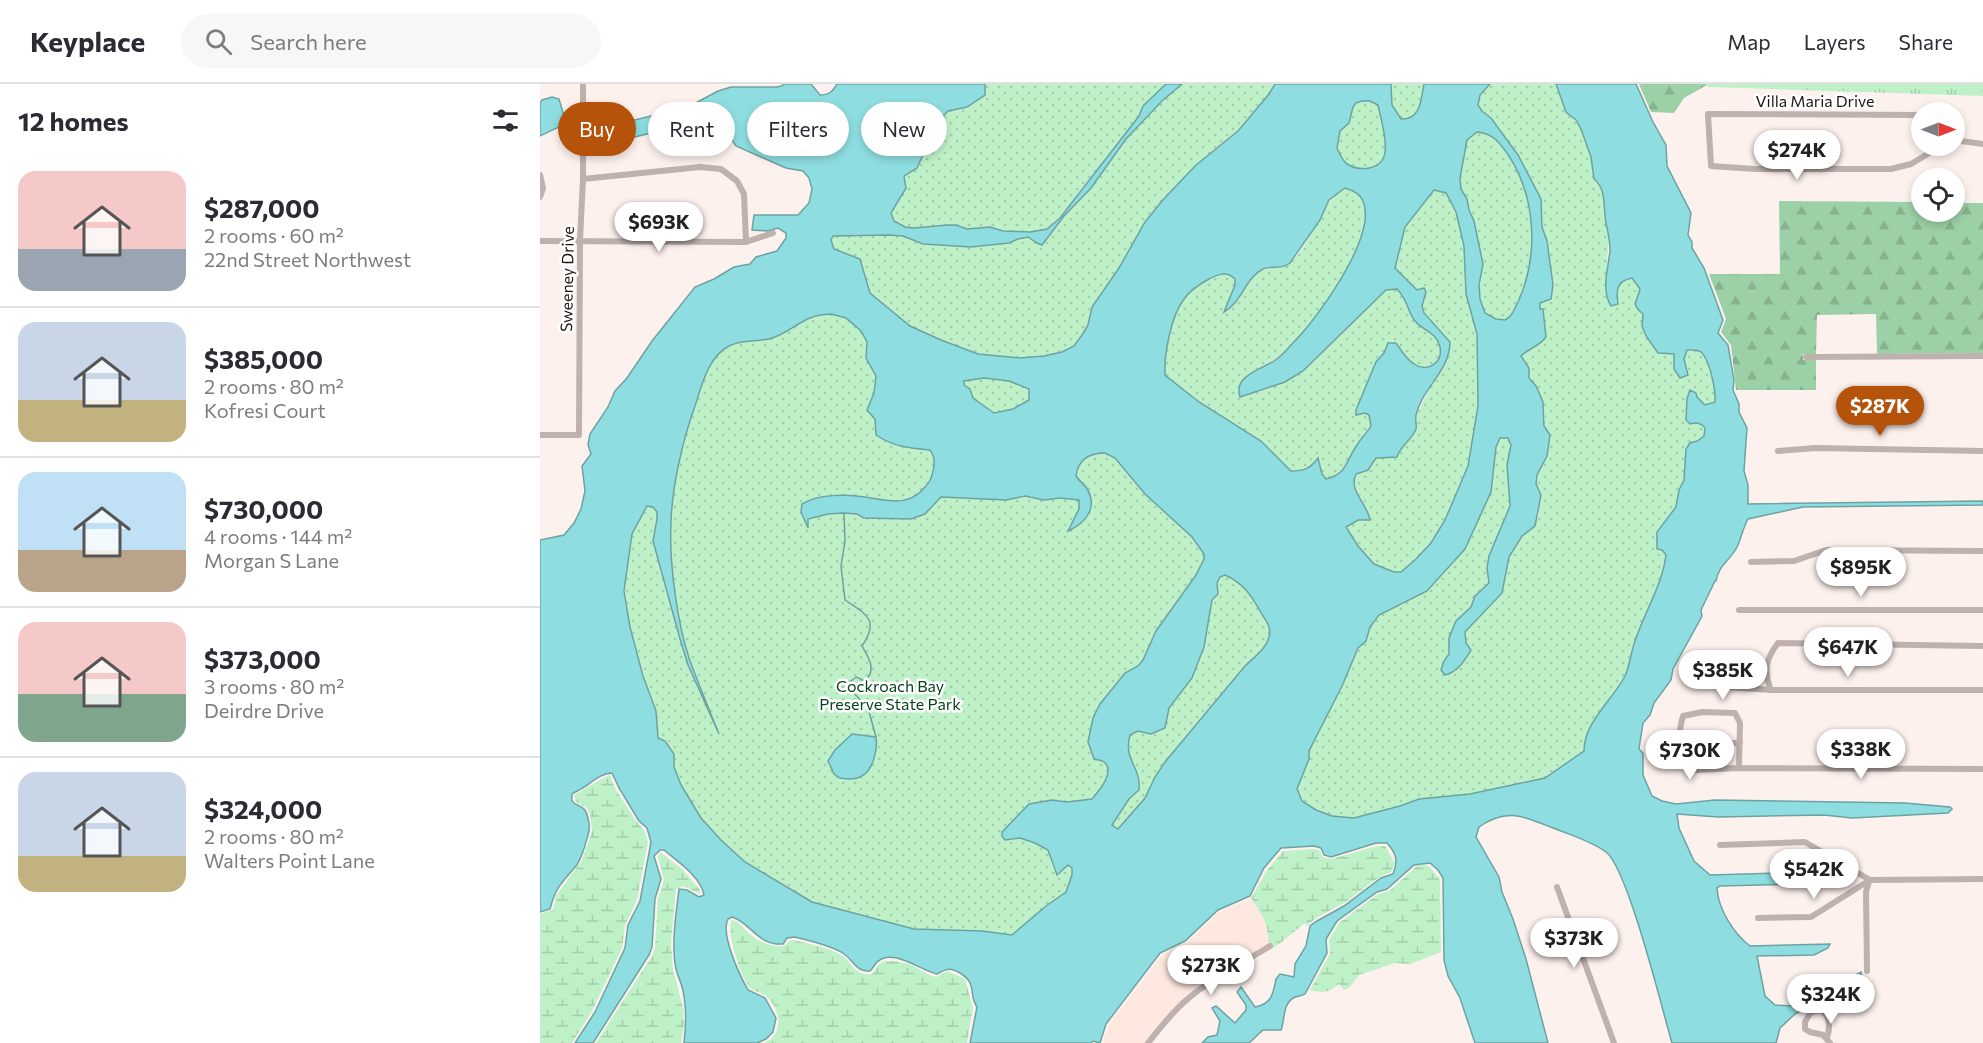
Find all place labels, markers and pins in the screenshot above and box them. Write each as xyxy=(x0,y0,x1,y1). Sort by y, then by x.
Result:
pin: $274K xyxy=(1755,130,1839,181)
pin: $693K xyxy=(617,202,701,253)
pin: $287K xyxy=(1838,386,1922,437)
pin: $895K xyxy=(1819,547,1903,598)
pin: $647K xyxy=(1806,627,1890,678)
pin: $385K xyxy=(1681,650,1765,701)
pin: $338K xyxy=(1819,729,1903,780)
pin: $730K xyxy=(1648,730,1732,781)
pin: $542K xyxy=(1772,849,1856,900)
pin: $373K xyxy=(1532,918,1616,969)
pin: $273K xyxy=(1169,945,1253,996)
pin: $324K xyxy=(1789,974,1873,1025)

